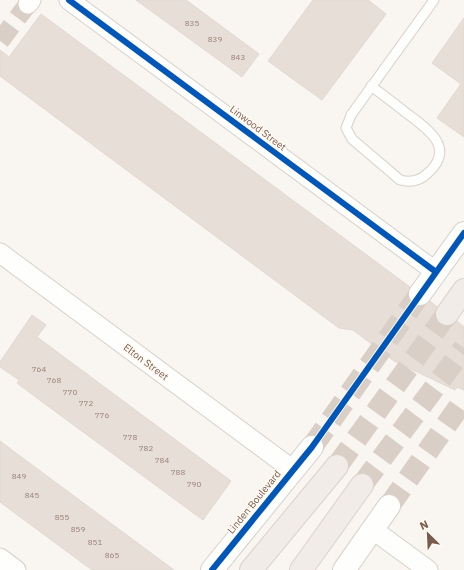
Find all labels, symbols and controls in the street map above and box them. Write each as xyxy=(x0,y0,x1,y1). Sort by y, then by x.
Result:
house number: 835 xyxy=(185,18,199,28)
house number: 839 xyxy=(208,34,222,44)
house number: 843 xyxy=(231,52,245,62)
street label: Linwood Street xyxy=(227,102,289,154)
street label: Elton Street xyxy=(121,341,171,383)
house number: 764 xyxy=(32,364,46,374)
house number: 768 xyxy=(47,375,61,385)
house number: 770 xyxy=(63,387,77,397)
house number: 772 xyxy=(79,398,93,408)
house number: 776 xyxy=(95,410,109,420)
house number: 778 xyxy=(123,432,137,442)
house number: 782 xyxy=(139,443,153,453)
house number: 784 xyxy=(155,455,169,465)
house number: 788 xyxy=(171,467,185,477)
street label: Linden Boulevard xyxy=(224,468,284,536)
house number: 849 xyxy=(12,471,26,481)
house number: 790 xyxy=(187,479,201,489)
house number: 845 xyxy=(25,490,39,500)
house number: 855 xyxy=(55,512,69,522)
north arrow xyxy=(408,514,448,554)
text: N xyxy=(417,517,430,533)
house number: 859 xyxy=(71,524,85,534)
house number: 851 xyxy=(88,537,102,547)
house number: 865 xyxy=(105,550,119,560)

